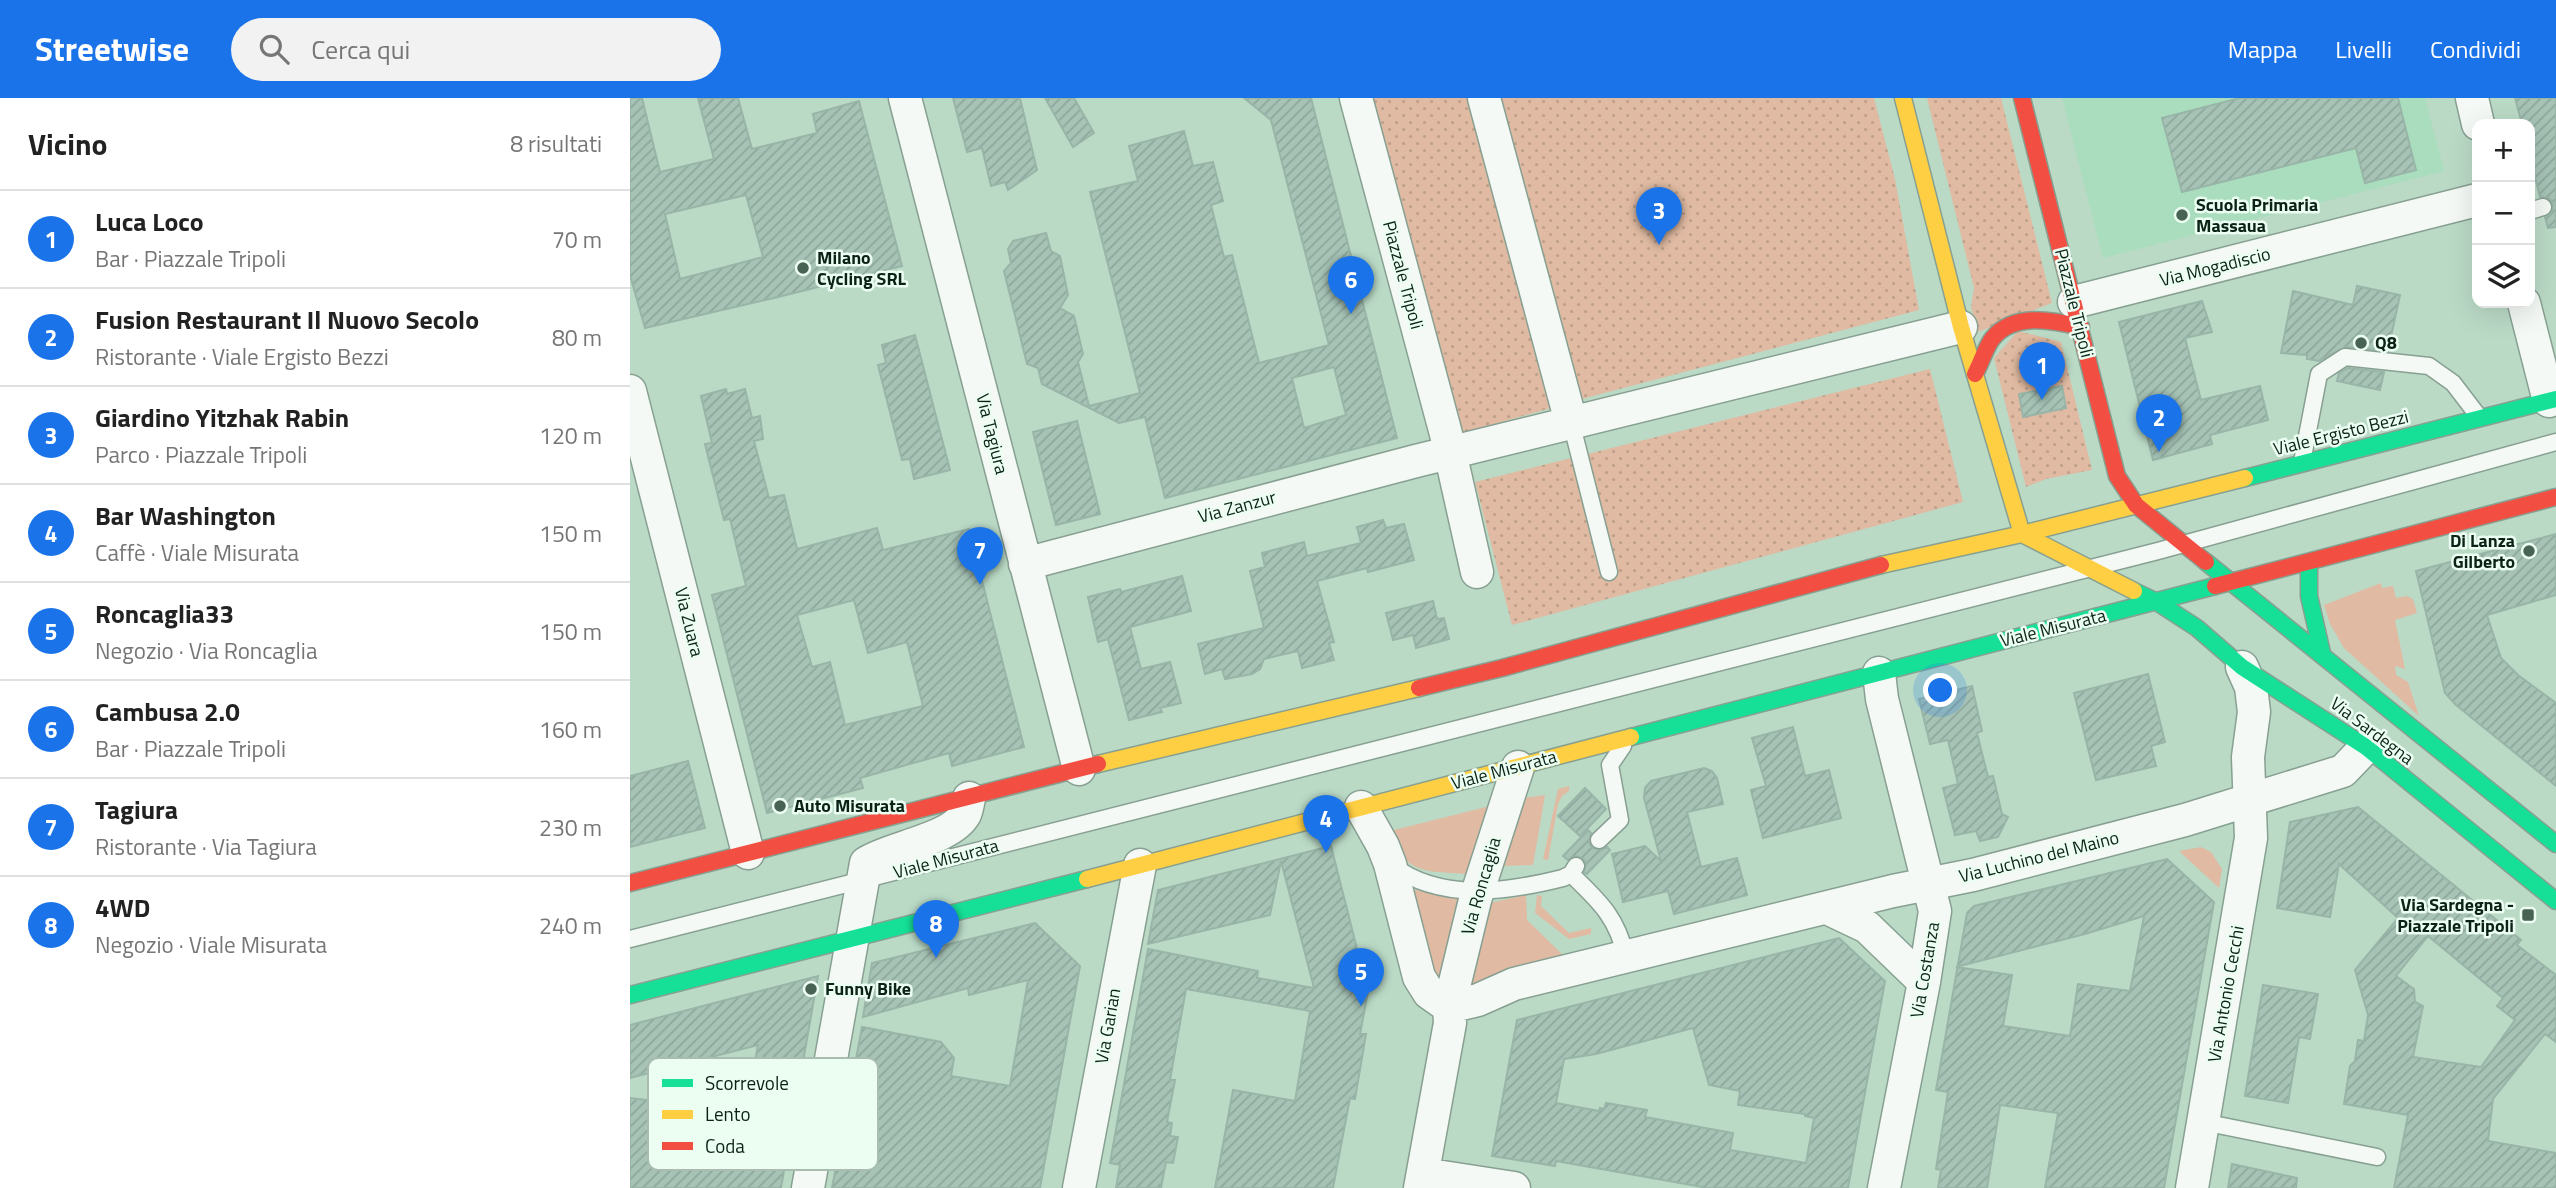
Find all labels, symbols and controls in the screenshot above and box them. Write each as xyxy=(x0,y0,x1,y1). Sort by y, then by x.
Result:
search box xyxy=(231,18,721,81)
text: Streetwise xyxy=(35,24,189,74)
icon: search xyxy=(255,30,293,68)
text: Cerca qui xyxy=(311,30,410,69)
text: Mappa xyxy=(2228,31,2297,67)
text: Livelli xyxy=(2335,31,2392,67)
text: Condividi xyxy=(2430,31,2521,67)
map controls xyxy=(2472,119,2535,308)
button: + xyxy=(2472,119,2535,182)
text: Vicino xyxy=(28,121,108,167)
text: 8 risultati xyxy=(510,126,602,161)
button: − xyxy=(2472,182,2535,245)
pin: 3 xyxy=(1636,187,1682,245)
place label: Scuola Primaria Massaua xyxy=(2196,191,2318,239)
text: Luca Loco xyxy=(95,202,204,241)
marker: Scuola Primaria Massaua xyxy=(2174,207,2190,223)
street label: Piazzale Tripoli xyxy=(1376,218,1431,332)
text: 1 xyxy=(45,222,57,257)
text: 70 m xyxy=(552,222,602,257)
street label: Via Mogadiscio xyxy=(2157,240,2273,293)
text: Bar · Piazzale Tripoli xyxy=(95,241,286,276)
place label: Milano Cycling SRL xyxy=(817,244,907,292)
button: layers xyxy=(2472,245,2535,308)
street label: Piazzale Tripoli xyxy=(2048,246,2101,360)
pin: 6 xyxy=(1328,256,1374,314)
marker: Milano Cycling SRL xyxy=(795,260,811,276)
text: Fusion Restaurant Il Nuovo Secolo xyxy=(95,300,479,339)
text: 2 xyxy=(45,320,57,355)
text: 80 m xyxy=(552,320,602,355)
place label: Q8 xyxy=(2375,329,2397,356)
marker: Q8 xyxy=(2353,335,2369,351)
text: Ristorante · Viale Ergisto Bezzi xyxy=(95,339,389,374)
pin: 1 xyxy=(2019,342,2065,400)
street label: Via Tagiura xyxy=(969,391,1016,477)
pin: 2 xyxy=(2136,394,2182,452)
text: Giardino Yitzhak Rabin xyxy=(95,398,349,437)
street label: Viale Ergisto Bezzi xyxy=(2270,403,2411,462)
text: 3 xyxy=(45,418,57,453)
text: 120 m xyxy=(539,418,602,453)
text: Parco · Piazzale Tripoli xyxy=(95,437,307,472)
street label: Via Zanzur xyxy=(1195,483,1279,530)
text: Bar Washington xyxy=(95,496,276,535)
text: 4 xyxy=(45,516,57,551)
text: 150 m xyxy=(539,516,602,551)
pin: 7 xyxy=(957,527,1003,585)
place label: Di Lanza Gilberto xyxy=(2450,527,2515,575)
text: Caffè · Viale Misurata xyxy=(95,535,299,570)
marker: Di Lanza Gilberto xyxy=(2521,543,2537,559)
street label: Via Zuara xyxy=(668,584,711,659)
text: Roncaglia33 xyxy=(95,594,234,633)
street label: Viale Misurata xyxy=(1997,601,2109,654)
text: 5 xyxy=(45,614,57,649)
text: 150 m xyxy=(539,614,602,649)
text: Negozio · Via Roncaglia xyxy=(95,633,317,668)
your location xyxy=(1923,673,1957,707)
street label: Via Sardegna xyxy=(2325,690,2420,771)
text: Cambusa 2.0 xyxy=(95,692,240,731)
text: 6 xyxy=(45,712,57,747)
text: 160 m xyxy=(539,712,602,747)
text: Bar · Piazzale Tripoli xyxy=(95,731,286,766)
street label: Viale Misurata xyxy=(1448,742,1560,797)
text: Tagiura xyxy=(95,790,178,829)
place label: Auto Misurata xyxy=(794,792,905,819)
pin: 4 xyxy=(1303,795,1349,853)
marker: Auto Misurata xyxy=(772,798,788,814)
text: 7 xyxy=(45,810,57,845)
text: 230 m xyxy=(539,810,602,845)
street label: Via Luchino del Maino xyxy=(1956,824,2122,889)
text: Ristorante · Via Tagiura xyxy=(95,829,317,864)
street label: Viale Misurata xyxy=(890,831,1002,886)
street label: Via Roncaglia xyxy=(1454,834,1507,938)
text: 4WD xyxy=(95,888,150,927)
place label: Via Sardegna - Piazzale Tripoli xyxy=(2397,891,2514,939)
pin: 8 xyxy=(913,900,959,958)
marker: Via Sardegna - Piazzale Tripoli xyxy=(2520,907,2536,923)
text: 8 xyxy=(45,908,57,943)
text: 240 m xyxy=(539,908,602,943)
street label: Via Costanza xyxy=(1903,920,1946,1020)
street label: Via Antonio Cecchi xyxy=(2200,923,2251,1064)
text: Negozio · Viale Misurata xyxy=(95,927,327,962)
pin: 5 xyxy=(1338,948,1384,1006)
place label: Funny Bike xyxy=(825,975,911,1002)
marker: Funny Bike xyxy=(803,981,819,997)
street label: Via Garian xyxy=(1088,986,1127,1066)
legend xyxy=(648,1058,878,1170)
text: Scorrevole xyxy=(705,1068,789,1097)
text: Lento xyxy=(705,1099,750,1128)
text: Coda xyxy=(705,1131,745,1160)

